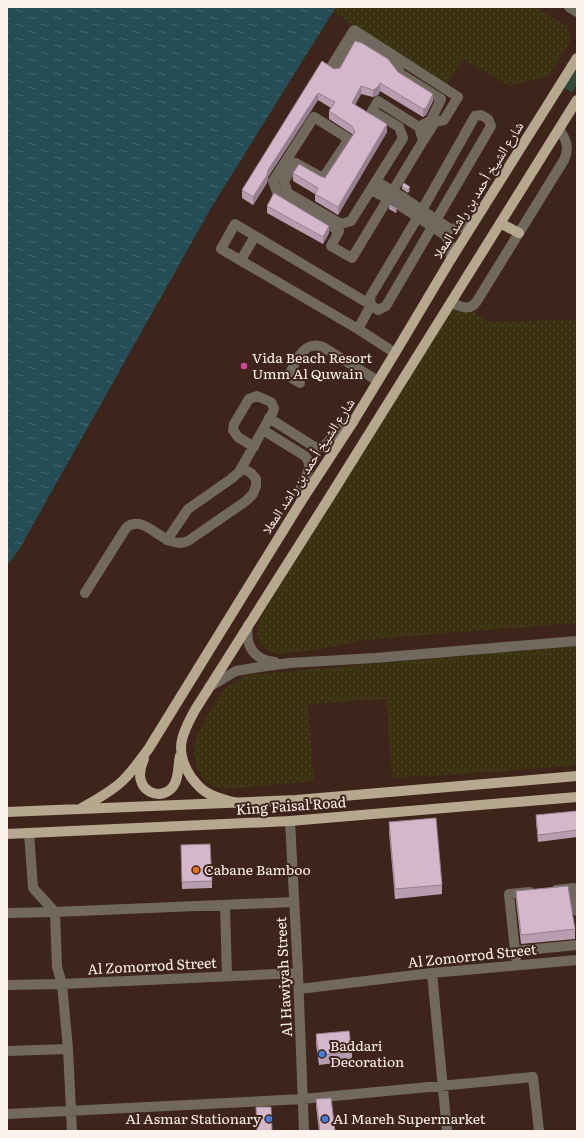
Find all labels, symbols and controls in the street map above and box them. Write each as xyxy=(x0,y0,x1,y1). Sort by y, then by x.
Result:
street label: شارع الشيخ أحمد بن راشد المعلا xyxy=(427,117,528,262)
place label: Vida Beach Resort Umm Al Quwain xyxy=(252,347,372,383)
marker: Vida Beach Resort Umm Al Quwain xyxy=(239,361,249,371)
street label: شارع الشيخ أحمد بن راشد المعلا xyxy=(256,394,359,538)
street label: King Faisal Road xyxy=(235,791,347,819)
place label: Cabane Bamboo xyxy=(204,859,311,879)
marker: Cabane Bamboo xyxy=(191,865,201,875)
street label: Al Hawiyah Street xyxy=(270,916,296,1038)
street label: Al Zomorrod Street xyxy=(407,938,538,972)
street label: Al Zomorrod Street xyxy=(87,952,217,978)
place label: Baddari Decoration xyxy=(330,1035,404,1071)
marker: Baddari Decoration xyxy=(317,1049,327,1059)
place label: Al Asmar Stationary xyxy=(126,1108,262,1128)
place label: Al Mareh Supermarket xyxy=(333,1108,486,1128)
marker: Al Asmar Stationary xyxy=(264,1114,274,1124)
marker: Al Mareh Supermarket xyxy=(320,1114,330,1124)

